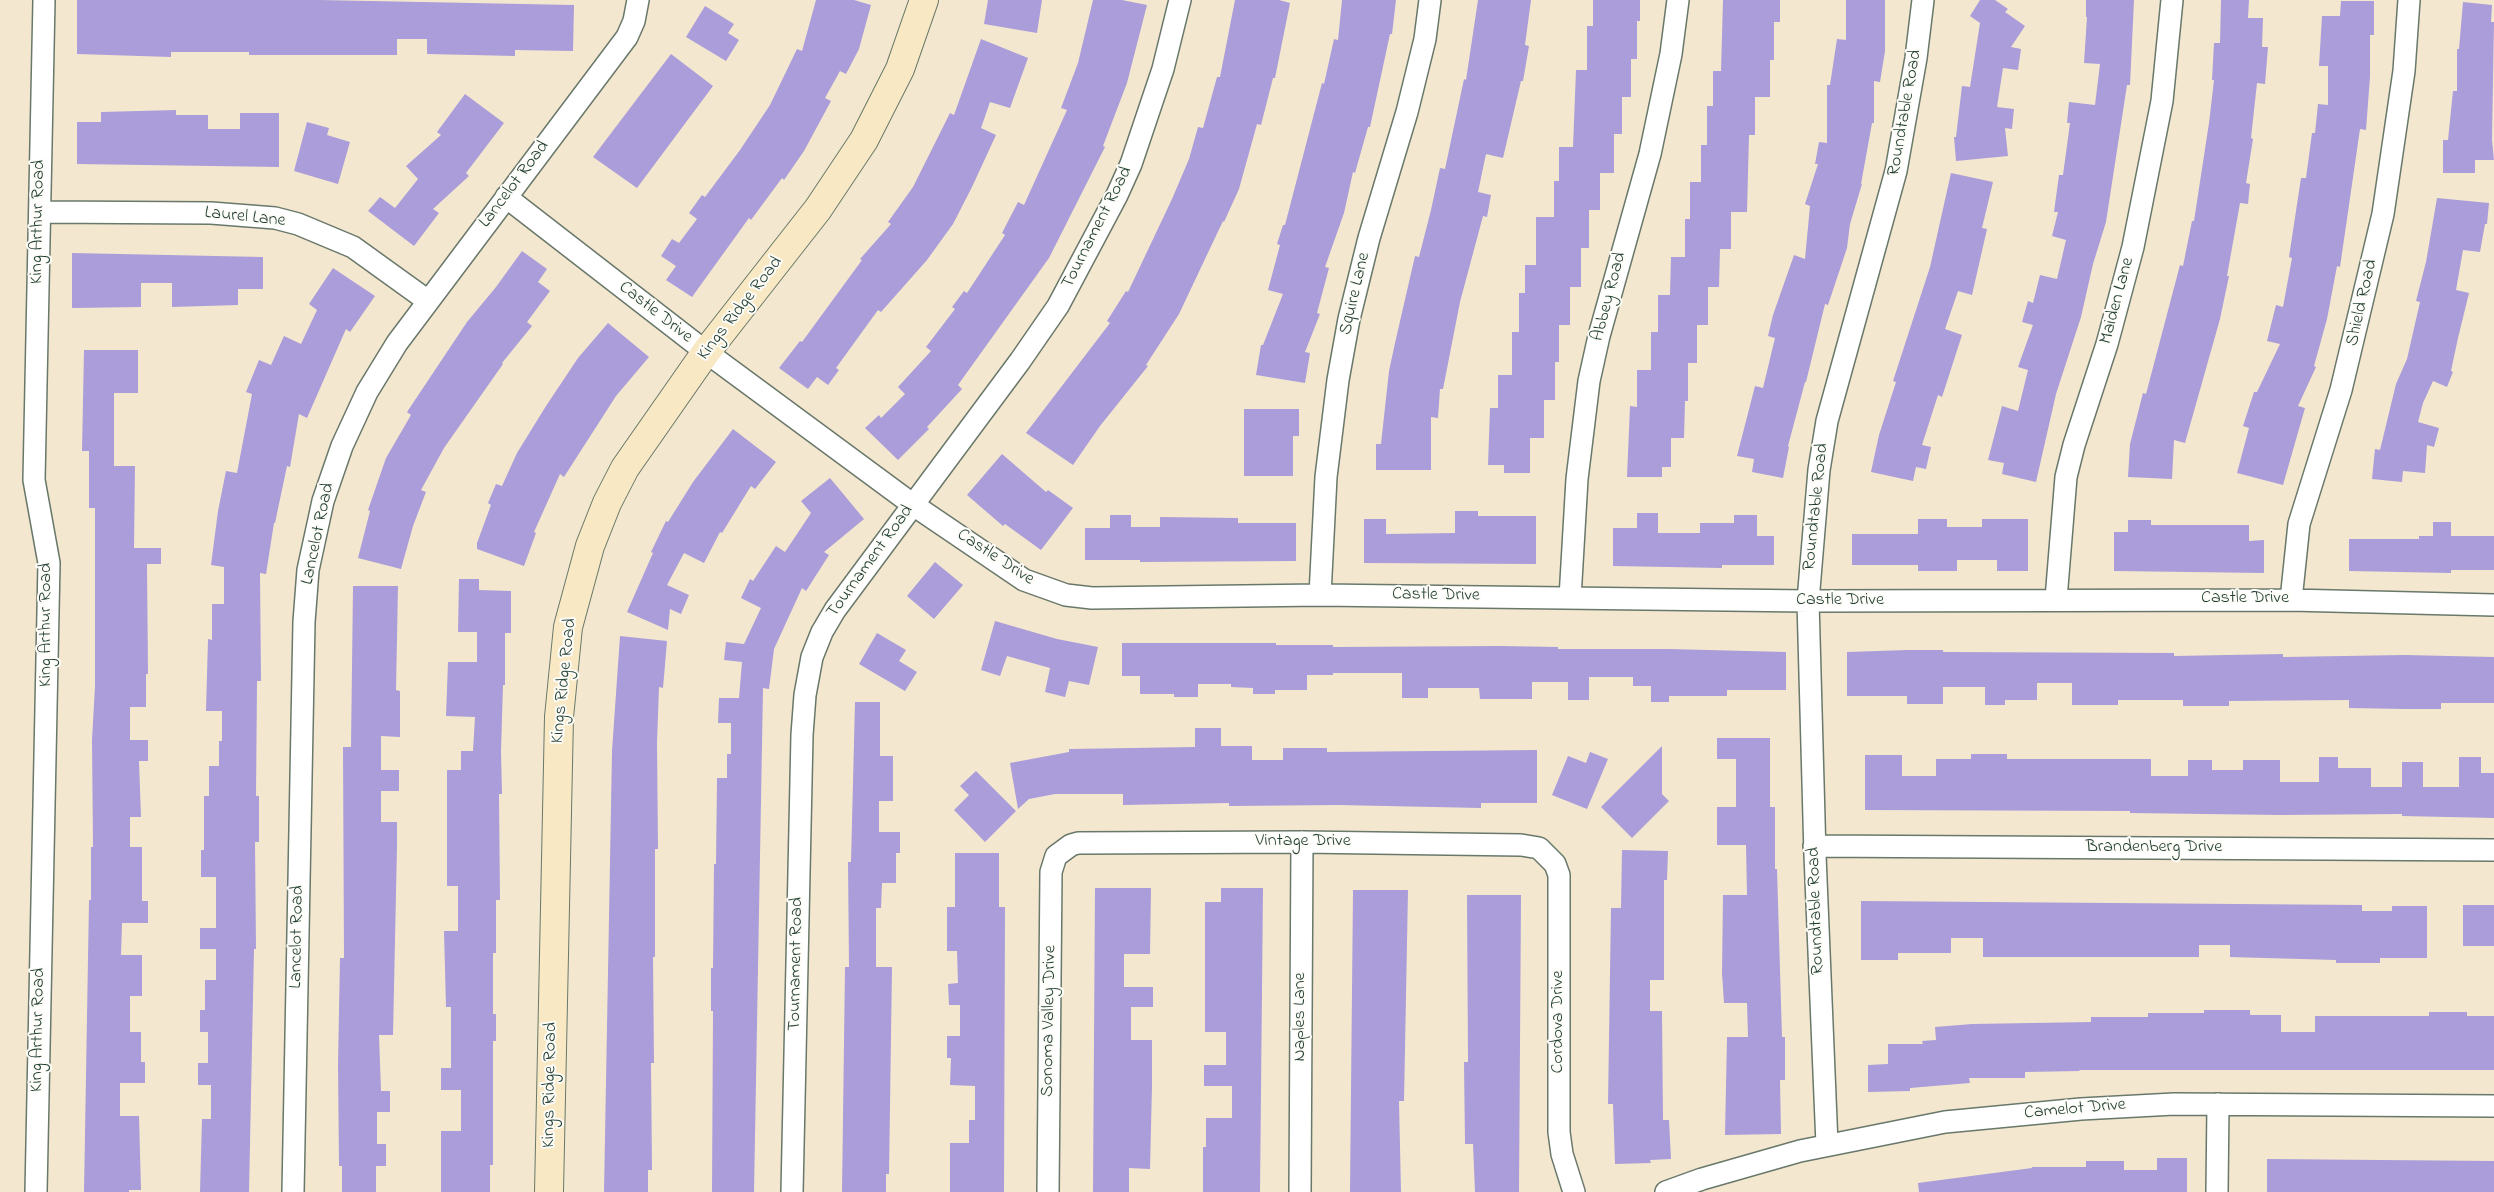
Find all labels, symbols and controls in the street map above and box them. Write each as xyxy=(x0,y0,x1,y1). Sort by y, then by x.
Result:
street label: Roundtable Road xyxy=(1884,48,1928,178)
street label: Lancelot Road xyxy=(475,137,555,233)
street label: King Arthur Road xyxy=(27,160,51,284)
street label: Tournament Road xyxy=(1058,163,1138,293)
street label: Laurel Lane xyxy=(204,203,286,233)
street label: Abbey Road xyxy=(1588,250,1632,344)
street label: Squire Lane xyxy=(1336,251,1376,337)
street label: Kings Ridge Road xyxy=(694,253,788,365)
street label: Maiden Lane xyxy=(2096,255,2140,347)
street label: Shield Road xyxy=(2343,258,2383,348)
street label: Castle Drive xyxy=(614,277,696,349)
street label: Roundtable Road xyxy=(1800,442,1834,572)
street label: Lancelot Road xyxy=(298,481,340,587)
street label: Tournament Road xyxy=(823,501,919,623)
street label: Castle Drive xyxy=(952,525,1038,591)
street label: King Arthur Road xyxy=(36,563,58,687)
street label: Castle Drive xyxy=(1392,584,1480,608)
street label: Castle Drive xyxy=(2201,588,2289,610)
street label: Castle Drive xyxy=(1796,590,1884,612)
street label: Kings Ridge Road xyxy=(548,617,582,745)
street label: Vintage Drive xyxy=(1255,831,1351,853)
street label: Brandenberg Drive xyxy=(2086,837,2222,859)
street label: Roundtable Road xyxy=(1804,847,1830,975)
street label: Lancelot Road xyxy=(286,885,310,989)
street label: Tournament Road xyxy=(785,897,809,1031)
street label: Sonoma Valley Drive xyxy=(1038,945,1062,1097)
street label: King Arthur Road xyxy=(27,968,51,1092)
street label: Cordova Drive xyxy=(1548,970,1570,1074)
street label: Naples Lane xyxy=(1290,972,1312,1062)
street label: Kings Ridge Road xyxy=(539,1022,563,1148)
street label: Camelot Drive xyxy=(2023,1095,2127,1125)

